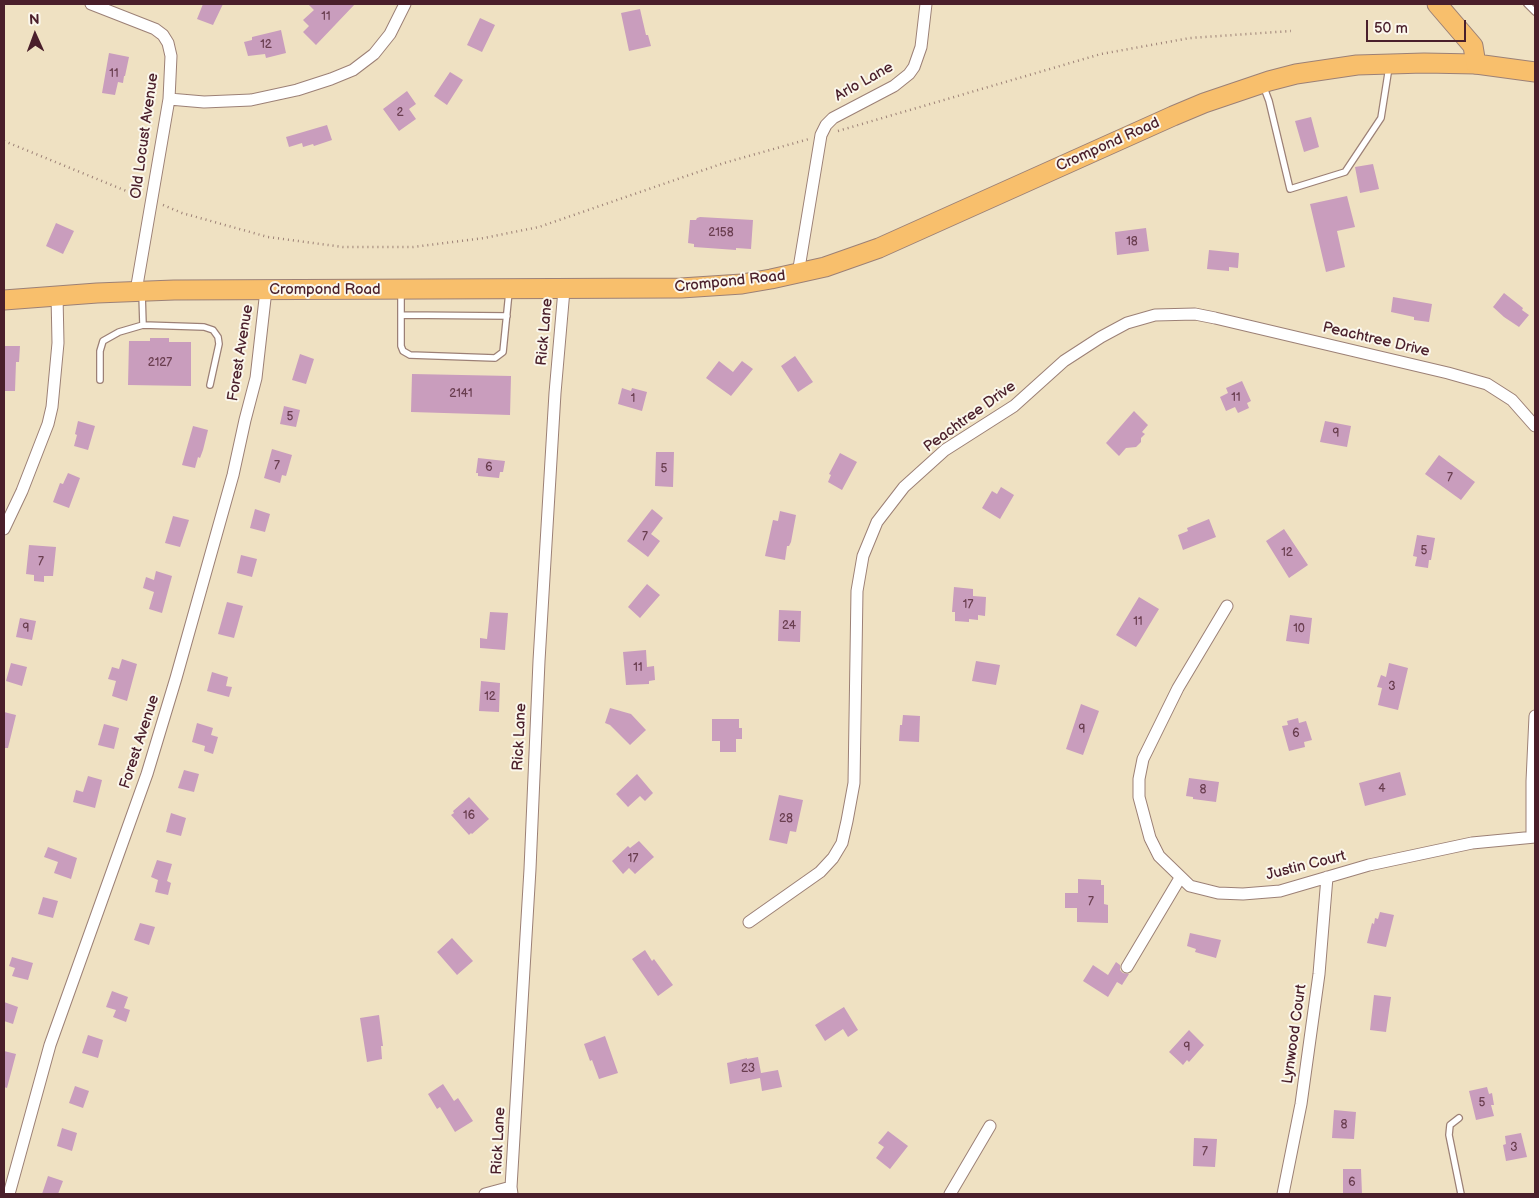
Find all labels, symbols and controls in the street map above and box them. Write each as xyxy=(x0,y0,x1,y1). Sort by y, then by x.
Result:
north arrow xyxy=(10,10,60,60)
house number: 11 xyxy=(321,10,331,24)
scale bar xyxy=(1369,10,1469,42)
text: N xyxy=(29,11,40,28)
text: 50 m xyxy=(1374,19,1408,38)
house number: 12 xyxy=(260,38,272,52)
street label: Arlo Lane xyxy=(831,59,897,105)
house number: 11 xyxy=(109,67,119,81)
street label: Old Locust Avenue xyxy=(127,72,163,200)
house number: 2 xyxy=(396,106,404,120)
street label: Crompond Road xyxy=(1054,114,1162,176)
house number: 2158 xyxy=(708,226,734,240)
house number: 18 xyxy=(1126,235,1138,249)
street label: Crompond Road xyxy=(674,267,786,297)
street label: Crompond Road xyxy=(269,281,381,299)
street label: Rick Lane xyxy=(533,298,557,366)
street label: Forest Avenue xyxy=(224,303,258,403)
street label: Peachtree Drive xyxy=(1321,319,1431,361)
house number: 2127 xyxy=(148,356,172,370)
street label: Peachtree Drive xyxy=(920,378,1020,456)
house number: 2141 xyxy=(449,387,473,401)
house number: 11 xyxy=(1231,391,1241,405)
house number: 1 xyxy=(631,392,635,406)
house number: 5 xyxy=(287,410,293,424)
house number: 9 xyxy=(1333,427,1339,441)
house number: 7 xyxy=(274,459,280,473)
house number: 6 xyxy=(485,461,493,475)
house number: 5 xyxy=(661,462,667,476)
house number: 7 xyxy=(1447,471,1453,485)
house number: 7 xyxy=(642,530,648,544)
house number: 5 xyxy=(1421,544,1427,558)
house number: 12 xyxy=(1281,546,1293,560)
house number: 7 xyxy=(38,555,44,569)
house number: 17 xyxy=(963,598,973,612)
house number: 11 xyxy=(1133,615,1143,629)
house number: 24 xyxy=(782,619,796,633)
house number: 9 xyxy=(23,622,29,636)
house number: 10 xyxy=(1293,622,1305,636)
house number: 11 xyxy=(633,661,643,675)
house number: 3 xyxy=(1388,680,1396,694)
house number: 12 xyxy=(484,690,496,704)
street label: Forest Avenue xyxy=(116,693,164,791)
street label: Rick Lane xyxy=(509,703,531,771)
house number: 9 xyxy=(1079,723,1085,737)
house number: 6 xyxy=(1292,727,1300,741)
house number: 4 xyxy=(1378,782,1386,796)
house number: 8 xyxy=(1200,783,1206,797)
house number: 16 xyxy=(463,809,475,823)
house number: 28 xyxy=(779,812,793,826)
street label: Justin Court xyxy=(1264,847,1348,885)
house number: 17 xyxy=(628,852,638,866)
house number: 7 xyxy=(1088,895,1094,909)
street label: Lynwood Court xyxy=(1279,983,1311,1085)
house number: 9 xyxy=(1184,1041,1190,1055)
house number: 23 xyxy=(741,1062,755,1076)
house number: 5 xyxy=(1479,1096,1485,1110)
street label: Rick Lane xyxy=(488,1107,510,1175)
house number: 8 xyxy=(1341,1118,1347,1132)
house number: 3 xyxy=(1510,1141,1518,1155)
house number: 7 xyxy=(1202,1145,1208,1159)
house number: 6 xyxy=(1348,1176,1356,1190)

